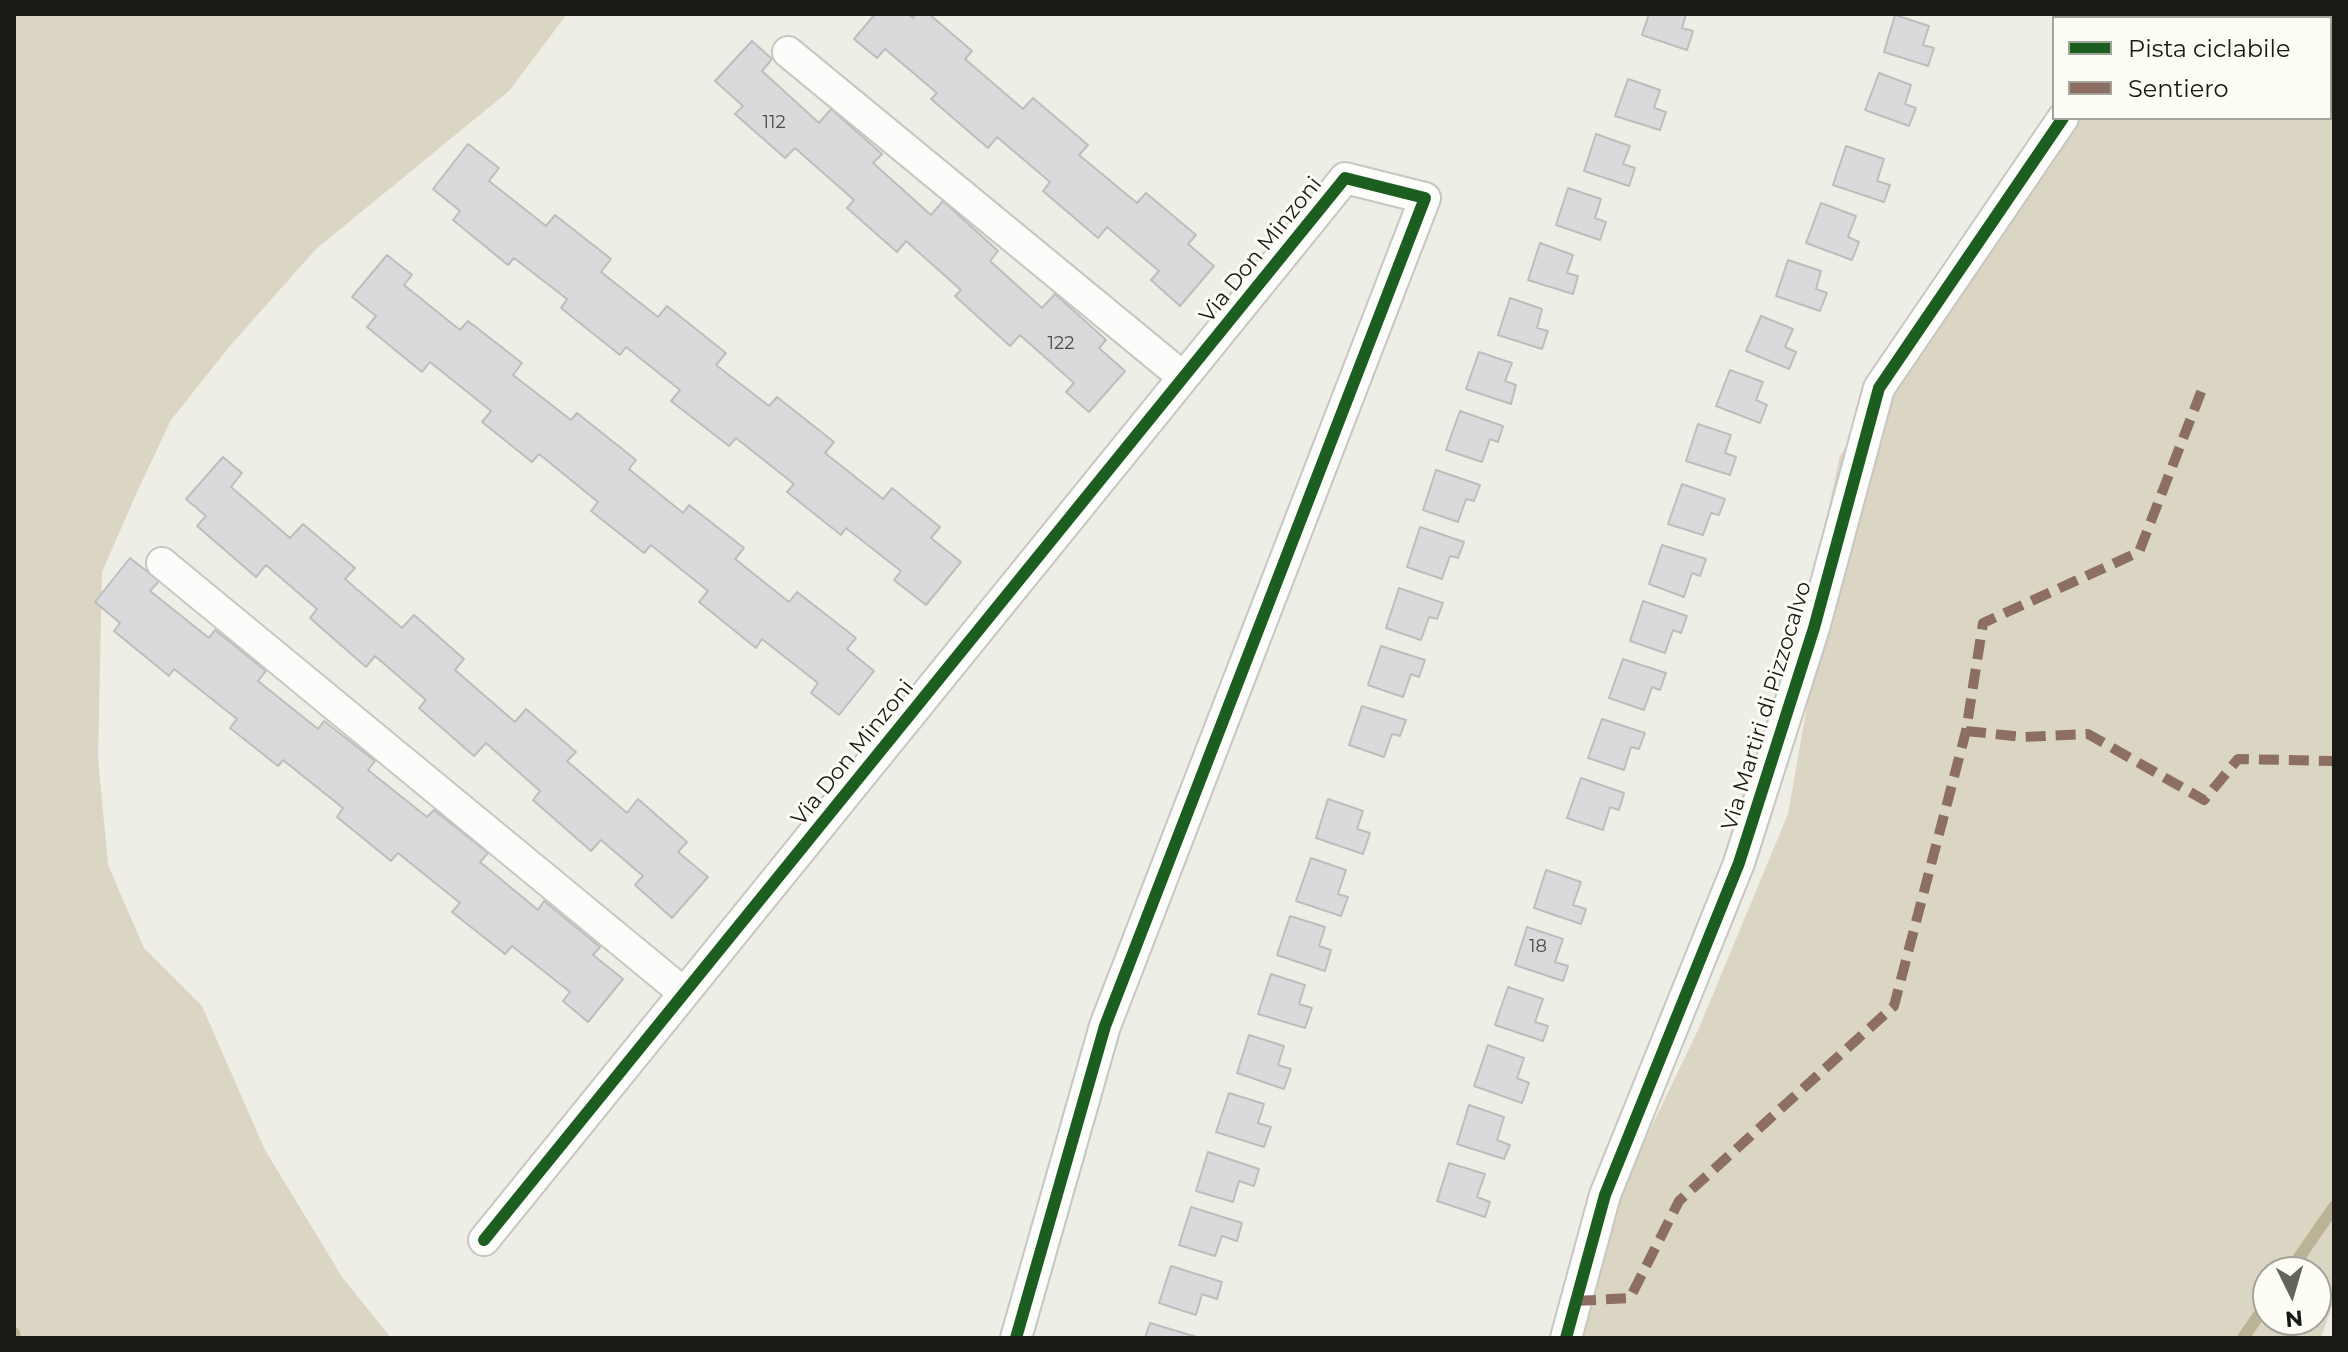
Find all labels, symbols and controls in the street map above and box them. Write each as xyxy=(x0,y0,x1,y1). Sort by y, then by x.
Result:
legend xyxy=(2052,16,2332,120)
text: Pista ciclabile xyxy=(2128,34,2291,63)
text: Sentiero xyxy=(2128,74,2229,103)
house number: 112 xyxy=(762,112,786,134)
street label: Via Don Minzoni xyxy=(1194,172,1328,328)
house number: 122 xyxy=(1048,333,1074,355)
street label: Via Martiri di Pizzocalvo xyxy=(1717,578,1817,834)
street label: Via Don Minzoni xyxy=(786,675,920,831)
house number: 18 xyxy=(1529,936,1547,958)
north arrow xyxy=(2252,1256,2332,1336)
text: N xyxy=(2284,1304,2304,1333)

